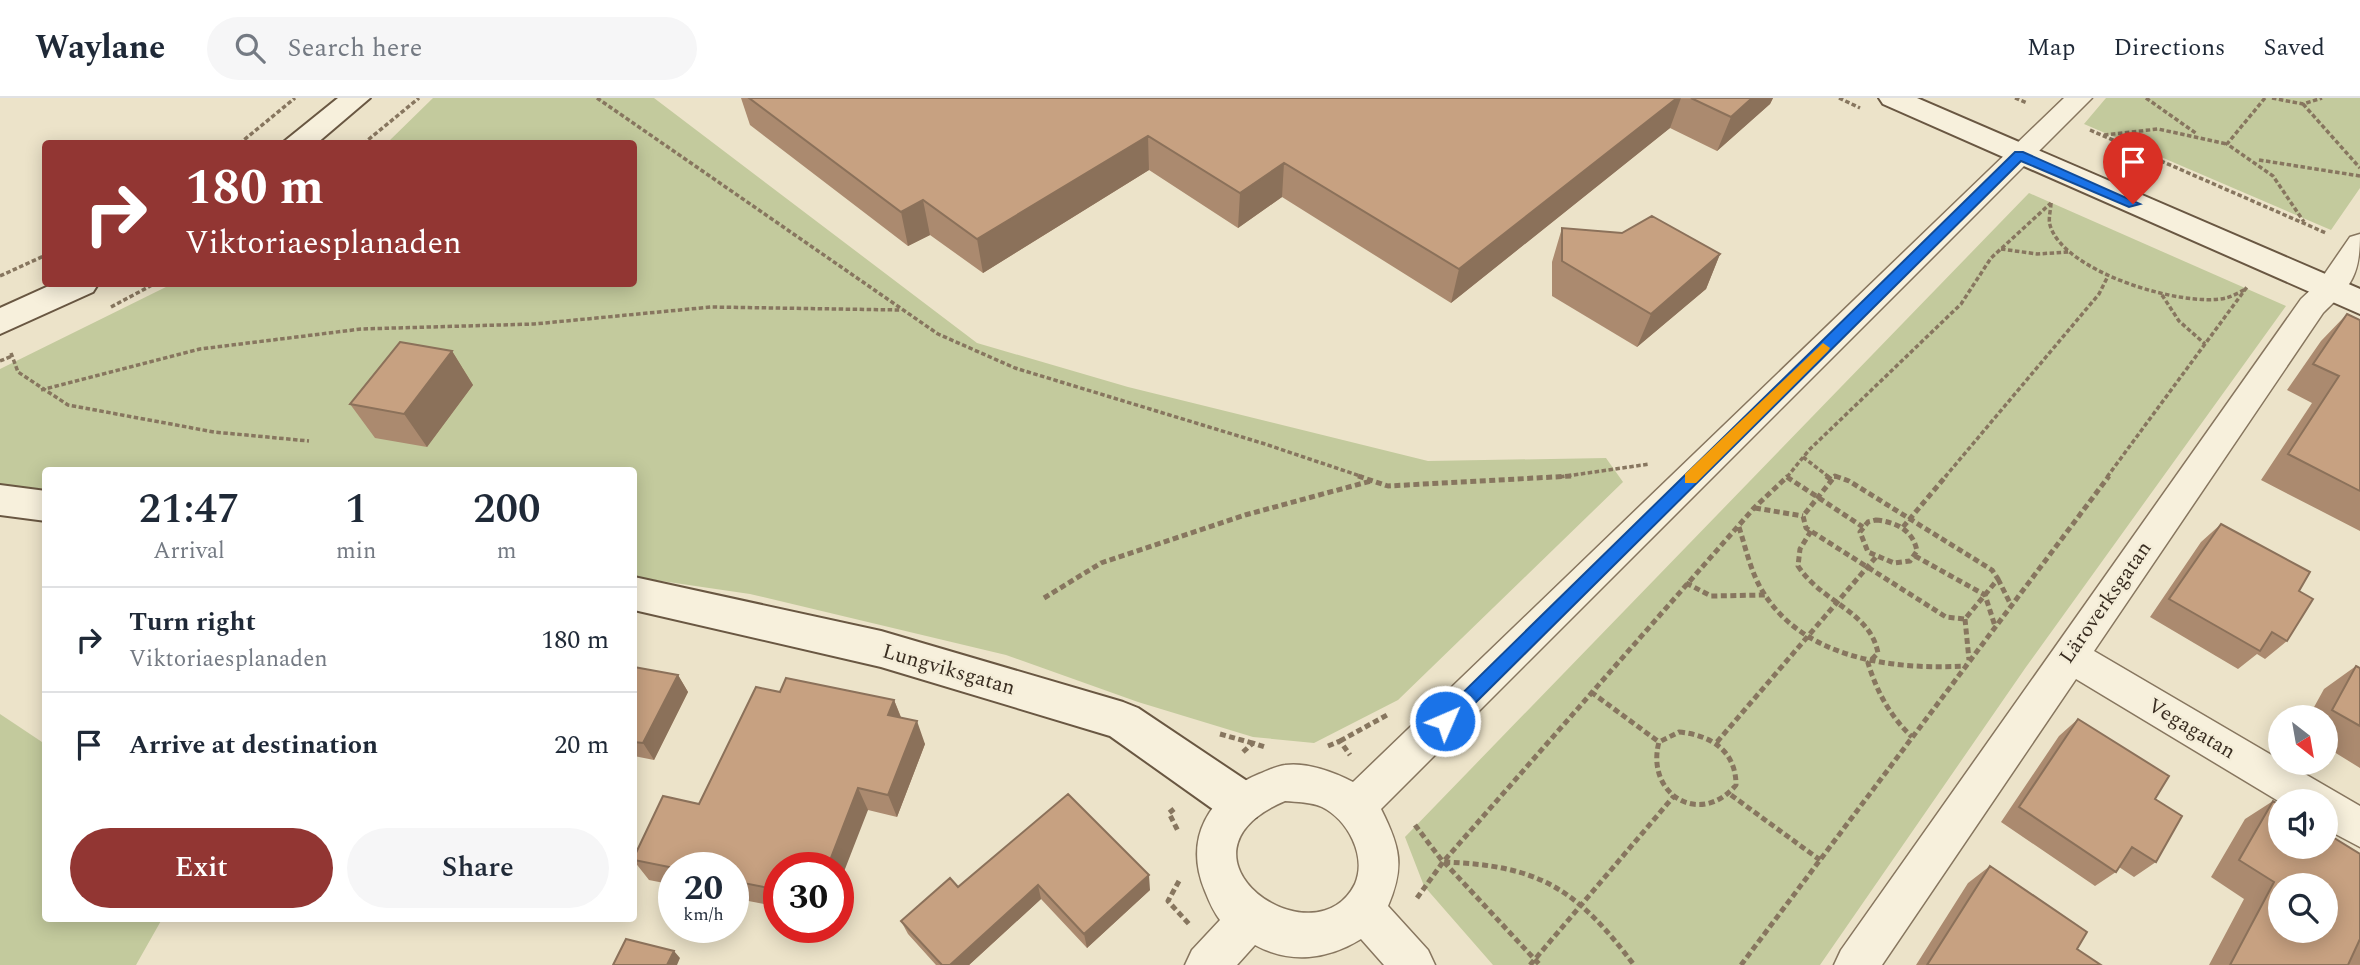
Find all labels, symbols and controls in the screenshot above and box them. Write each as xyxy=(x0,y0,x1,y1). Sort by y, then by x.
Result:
search box xyxy=(207,17,697,80)
text: Waylane xyxy=(35,23,165,73)
text: Search here xyxy=(287,28,422,68)
icon: search xyxy=(231,29,269,67)
text: Map xyxy=(2027,30,2075,66)
text: Directions xyxy=(2113,30,2225,66)
text: Saved xyxy=(2263,30,2325,66)
pin xyxy=(2103,132,2163,204)
icon: arrive xyxy=(2114,143,2152,181)
text: 180 m xyxy=(185,151,324,226)
icon: right xyxy=(70,168,161,259)
text: Viktoriaesplanaden xyxy=(185,219,462,268)
text: 21:47 xyxy=(139,478,240,541)
text: 1 xyxy=(345,478,367,541)
text: 200 xyxy=(473,478,540,541)
text: Arrival xyxy=(153,534,225,569)
text: min xyxy=(336,534,376,569)
text: m xyxy=(497,534,517,569)
street label: Läroverksgatan xyxy=(2052,535,2160,670)
text: Turn right xyxy=(129,602,256,642)
text: 180 m xyxy=(541,620,609,660)
icon: right xyxy=(70,621,108,659)
street label: Lungviksgatan xyxy=(879,636,1019,704)
text: Viktoriaesplanaden xyxy=(129,642,328,677)
position arrow xyxy=(1408,684,1482,758)
street label: Vegagatan xyxy=(2141,690,2242,768)
north arrow xyxy=(2268,705,2338,775)
map controls xyxy=(2268,705,2338,943)
text: Arrive at destination xyxy=(129,725,378,765)
text: 20 m xyxy=(554,725,609,765)
icon: arrive xyxy=(70,726,108,764)
button: sound xyxy=(2268,789,2338,859)
button: Exit xyxy=(70,828,333,908)
button: Share xyxy=(347,828,609,908)
speed limit sign: 30 xyxy=(763,852,854,943)
text: 20 xyxy=(684,862,723,915)
button: search xyxy=(2268,873,2338,943)
text: km/h xyxy=(683,901,724,928)

